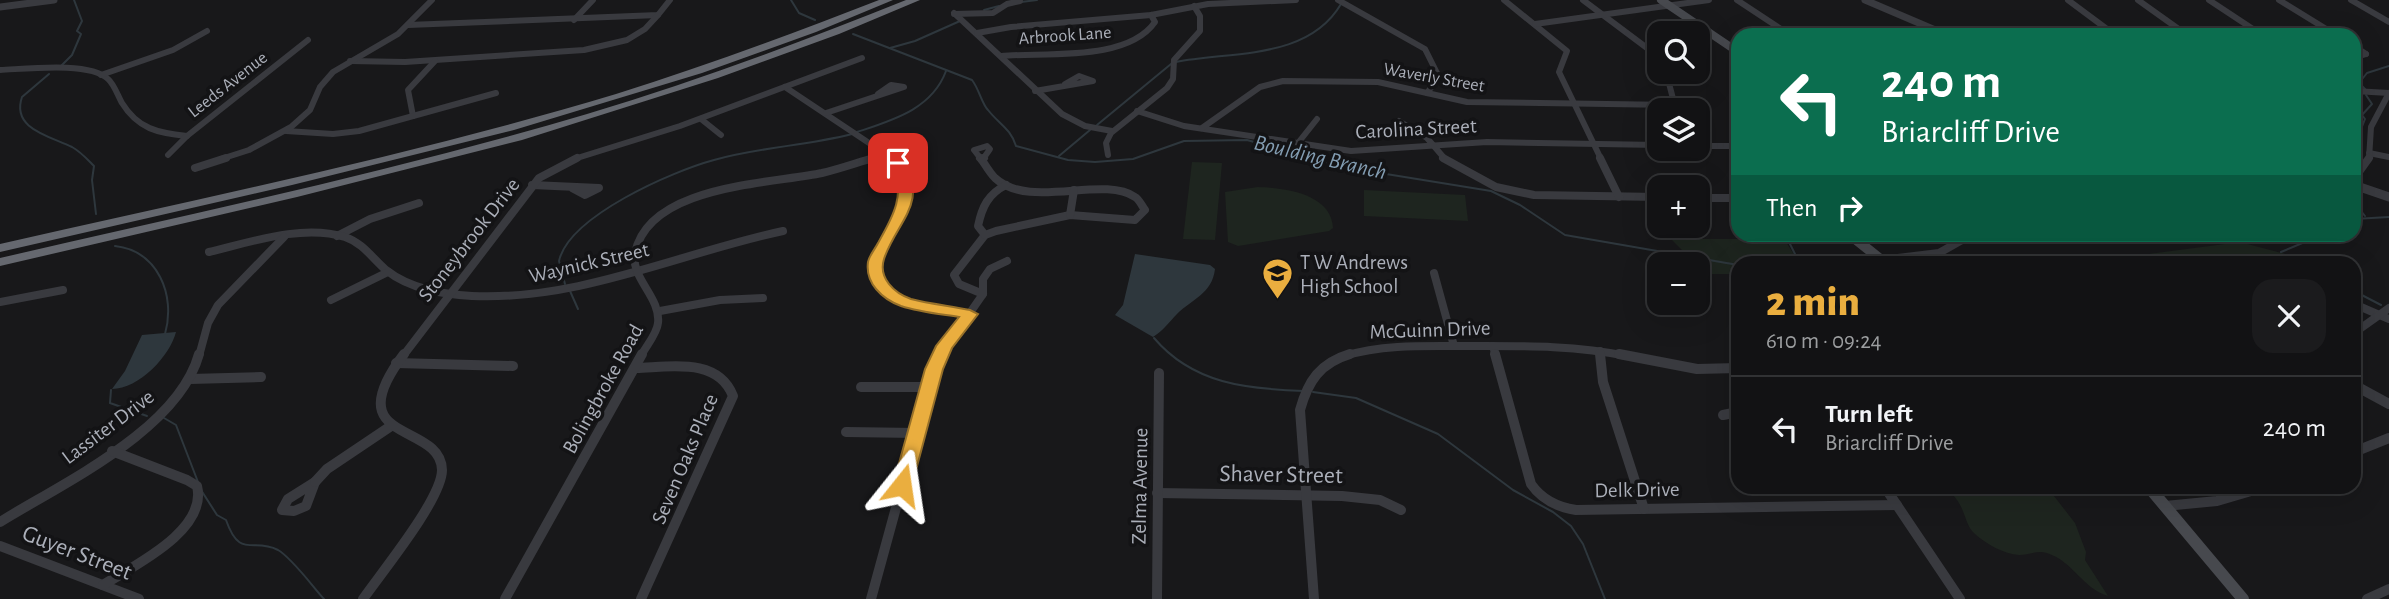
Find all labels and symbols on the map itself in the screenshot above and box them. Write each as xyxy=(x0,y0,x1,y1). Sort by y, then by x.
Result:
street label: Arbrook Lane xyxy=(1018,24,1112,48)
street label: Leeds Avenue xyxy=(185,49,271,121)
street label: Waverly Street xyxy=(1382,60,1486,96)
street label: Carolina Street xyxy=(1355,115,1477,143)
water label: Boulding Branch xyxy=(1252,132,1388,184)
pin xyxy=(868,133,928,193)
street label: Stoneybrook Drive xyxy=(414,174,524,306)
street label: Waynick Street xyxy=(527,239,651,287)
place label: T W Andrews High School xyxy=(1300,252,1408,297)
school or university icon: T W Andrews High School xyxy=(1260,257,1294,301)
street label: McGuinn Drive xyxy=(1369,317,1491,343)
street label: Bolingbroke Road xyxy=(559,321,647,457)
street label: Lassiter Drive xyxy=(58,386,158,468)
street label: Seven Oaks Place xyxy=(648,391,722,527)
street label: Zelma Avenue xyxy=(1128,428,1152,544)
position arrow xyxy=(865,448,939,522)
street label: Shaver Street xyxy=(1219,462,1343,488)
street label: Delk Drive xyxy=(1594,479,1680,501)
street label: Guyer Street xyxy=(19,521,135,585)

